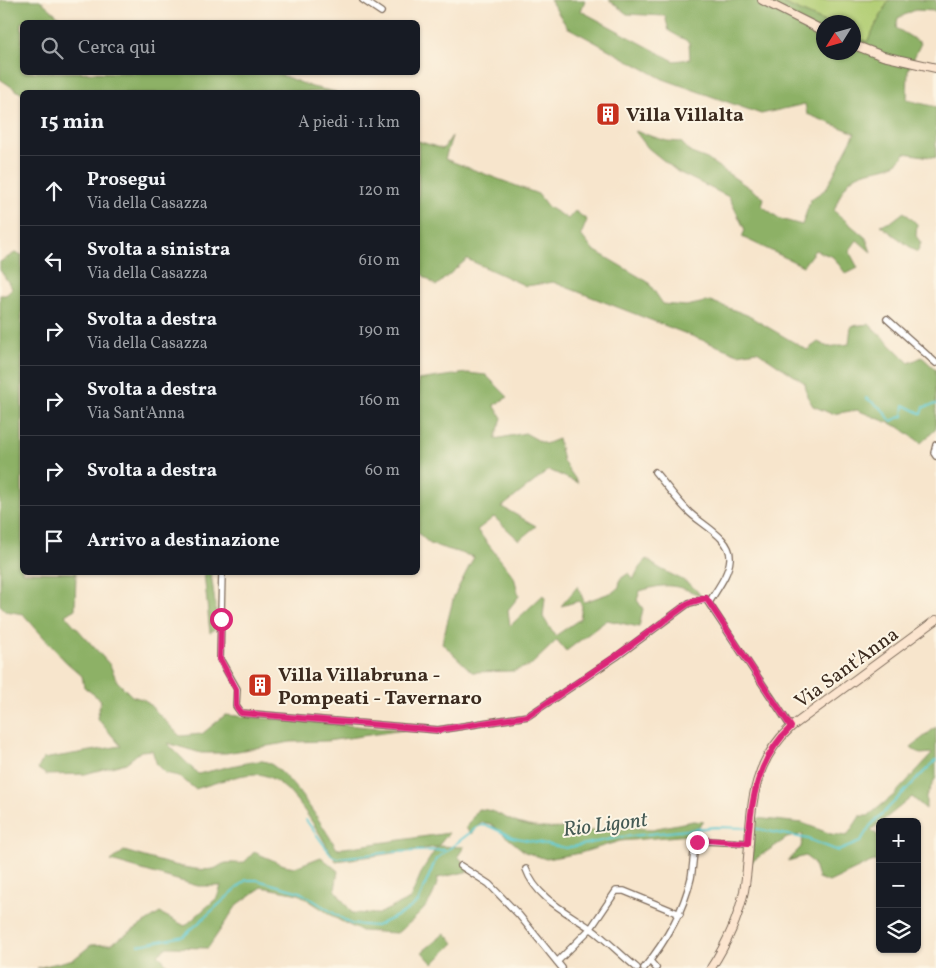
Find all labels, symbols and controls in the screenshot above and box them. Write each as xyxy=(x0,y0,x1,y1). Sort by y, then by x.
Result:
north arrow xyxy=(816,15,861,60)
search box xyxy=(20,20,420,75)
icon: search xyxy=(38,34,66,62)
text: Cerca qui xyxy=(78,35,156,61)
building icon: Villa Villalta xyxy=(595,101,621,127)
place label: Villa Villalta xyxy=(626,102,744,130)
text: 15 min xyxy=(40,108,104,137)
text: A piedi · 1.1 km xyxy=(298,112,400,134)
text: Prosegui xyxy=(87,167,166,193)
icon: ahead xyxy=(40,177,68,205)
text: 120 m xyxy=(358,180,400,202)
text: Via della Casazza xyxy=(87,193,208,215)
text: Svolta a sinistra xyxy=(87,237,230,263)
icon: left xyxy=(40,247,68,275)
text: 610 m xyxy=(359,250,400,272)
text: Via della Casazza xyxy=(87,263,208,285)
text: Svolta a destra xyxy=(87,307,217,333)
icon: right xyxy=(40,317,68,345)
text: 190 m xyxy=(358,320,400,342)
text: Via della Casazza xyxy=(87,333,208,355)
text: Svolta a destra xyxy=(87,377,217,403)
icon: right xyxy=(40,387,68,415)
text: 160 m xyxy=(359,390,400,412)
text: Via Sant'Anna xyxy=(87,403,185,425)
icon: right xyxy=(40,457,68,485)
text: Svolta a destra xyxy=(87,458,217,484)
text: 60 m xyxy=(365,460,400,482)
icon: arrive xyxy=(40,527,68,555)
text: Arrivo a destinazione xyxy=(87,528,280,554)
route start xyxy=(210,608,233,631)
street label: Via Sant'Anna xyxy=(789,621,905,716)
place label: Villa Villabruna - Pompeati - Tavernaro xyxy=(278,662,482,713)
building icon: Villa Villabruna - Pompeati - Tavernaro xyxy=(247,672,273,698)
water label: Rio Ligont xyxy=(561,806,650,845)
map controls xyxy=(876,818,921,953)
button: + xyxy=(876,818,921,863)
route end xyxy=(686,831,709,854)
button: − xyxy=(876,863,921,908)
button: layers xyxy=(876,908,921,953)

